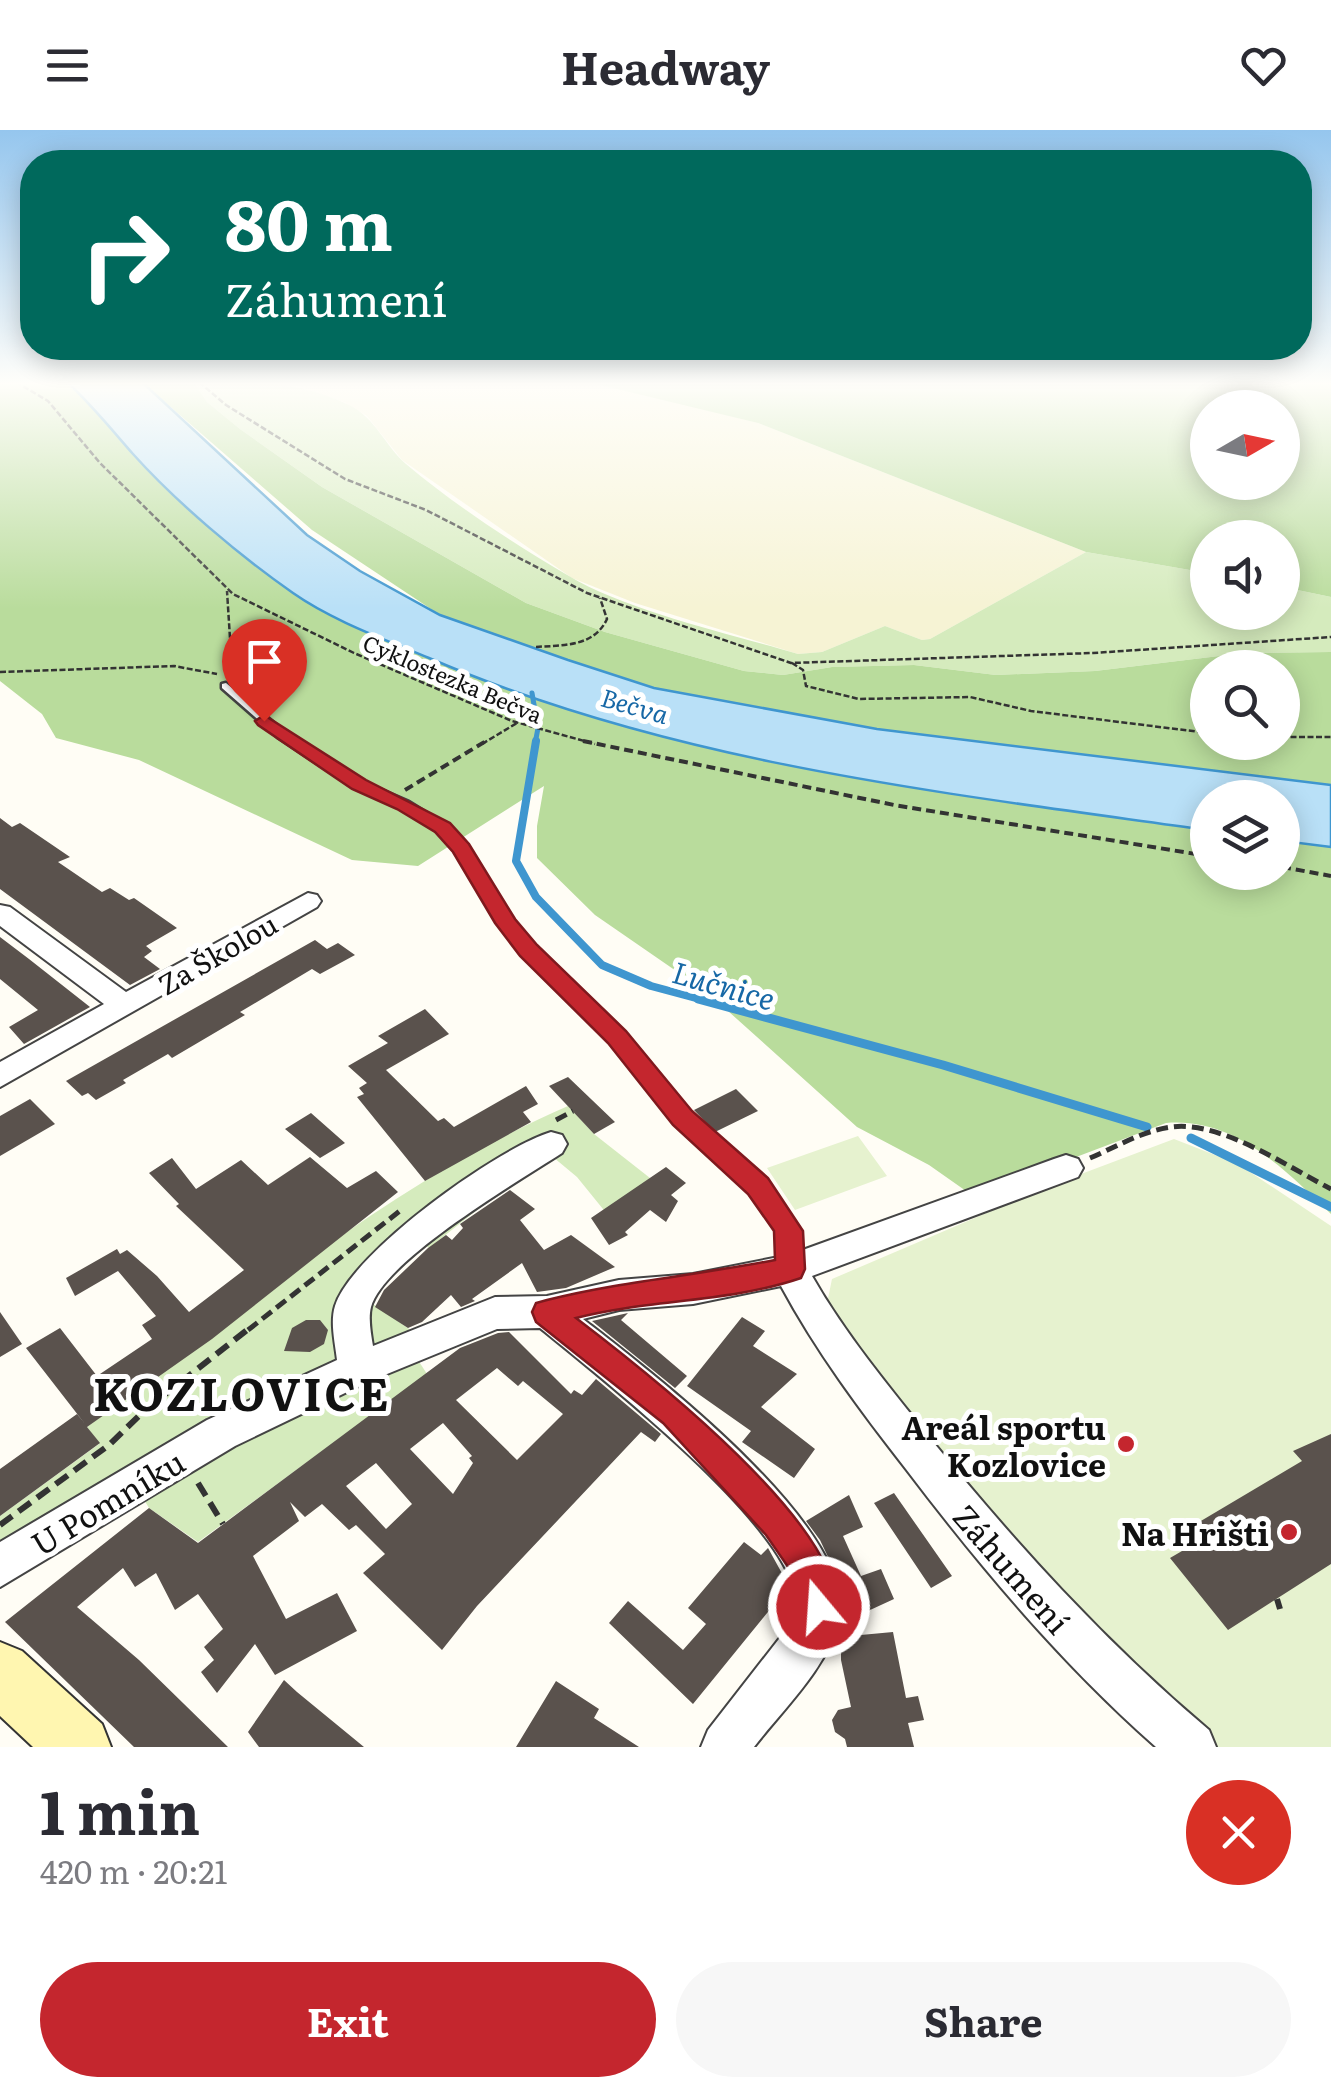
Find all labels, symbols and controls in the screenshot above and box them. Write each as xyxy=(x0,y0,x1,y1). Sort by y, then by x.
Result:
text: Headway xyxy=(561,32,770,99)
icon: menu xyxy=(40,38,95,93)
icon: heart xyxy=(1236,38,1291,93)
text: 80 m xyxy=(225,169,393,273)
icon: right xyxy=(60,190,190,320)
text: Záhumení xyxy=(225,264,447,331)
north arrow xyxy=(1190,390,1300,500)
map controls xyxy=(1190,390,1300,890)
button: sound xyxy=(1190,520,1300,630)
pin xyxy=(222,619,307,722)
street label: Cyklostezka Bečva xyxy=(358,625,548,731)
icon: arrive xyxy=(237,634,292,689)
button: search xyxy=(1190,650,1300,760)
water label: Bečva xyxy=(597,678,674,732)
button: layers xyxy=(1190,780,1300,890)
street label: Za Školou xyxy=(149,902,285,1004)
water label: Lučnice xyxy=(668,948,780,1020)
district label: KOZLOVICE xyxy=(93,1358,391,1425)
place label: Areál sportu Kozlovice xyxy=(901,1402,1106,1487)
marker: Areál sportu Kozlovice xyxy=(1115,1433,1137,1455)
street label: U Pomníku xyxy=(21,1436,193,1566)
street label: Záhumení xyxy=(943,1493,1083,1643)
place label: Na Hrišti xyxy=(1121,1508,1269,1556)
marker: Na Hrišti xyxy=(1278,1521,1300,1543)
position arrow xyxy=(767,1555,871,1659)
text: 1 min xyxy=(40,1764,200,1853)
button: close xyxy=(1186,1780,1291,1885)
text: 420 m · 20:21 xyxy=(40,1846,228,1894)
button: Exit xyxy=(40,1962,656,2077)
button: Share xyxy=(676,1962,1291,2077)

